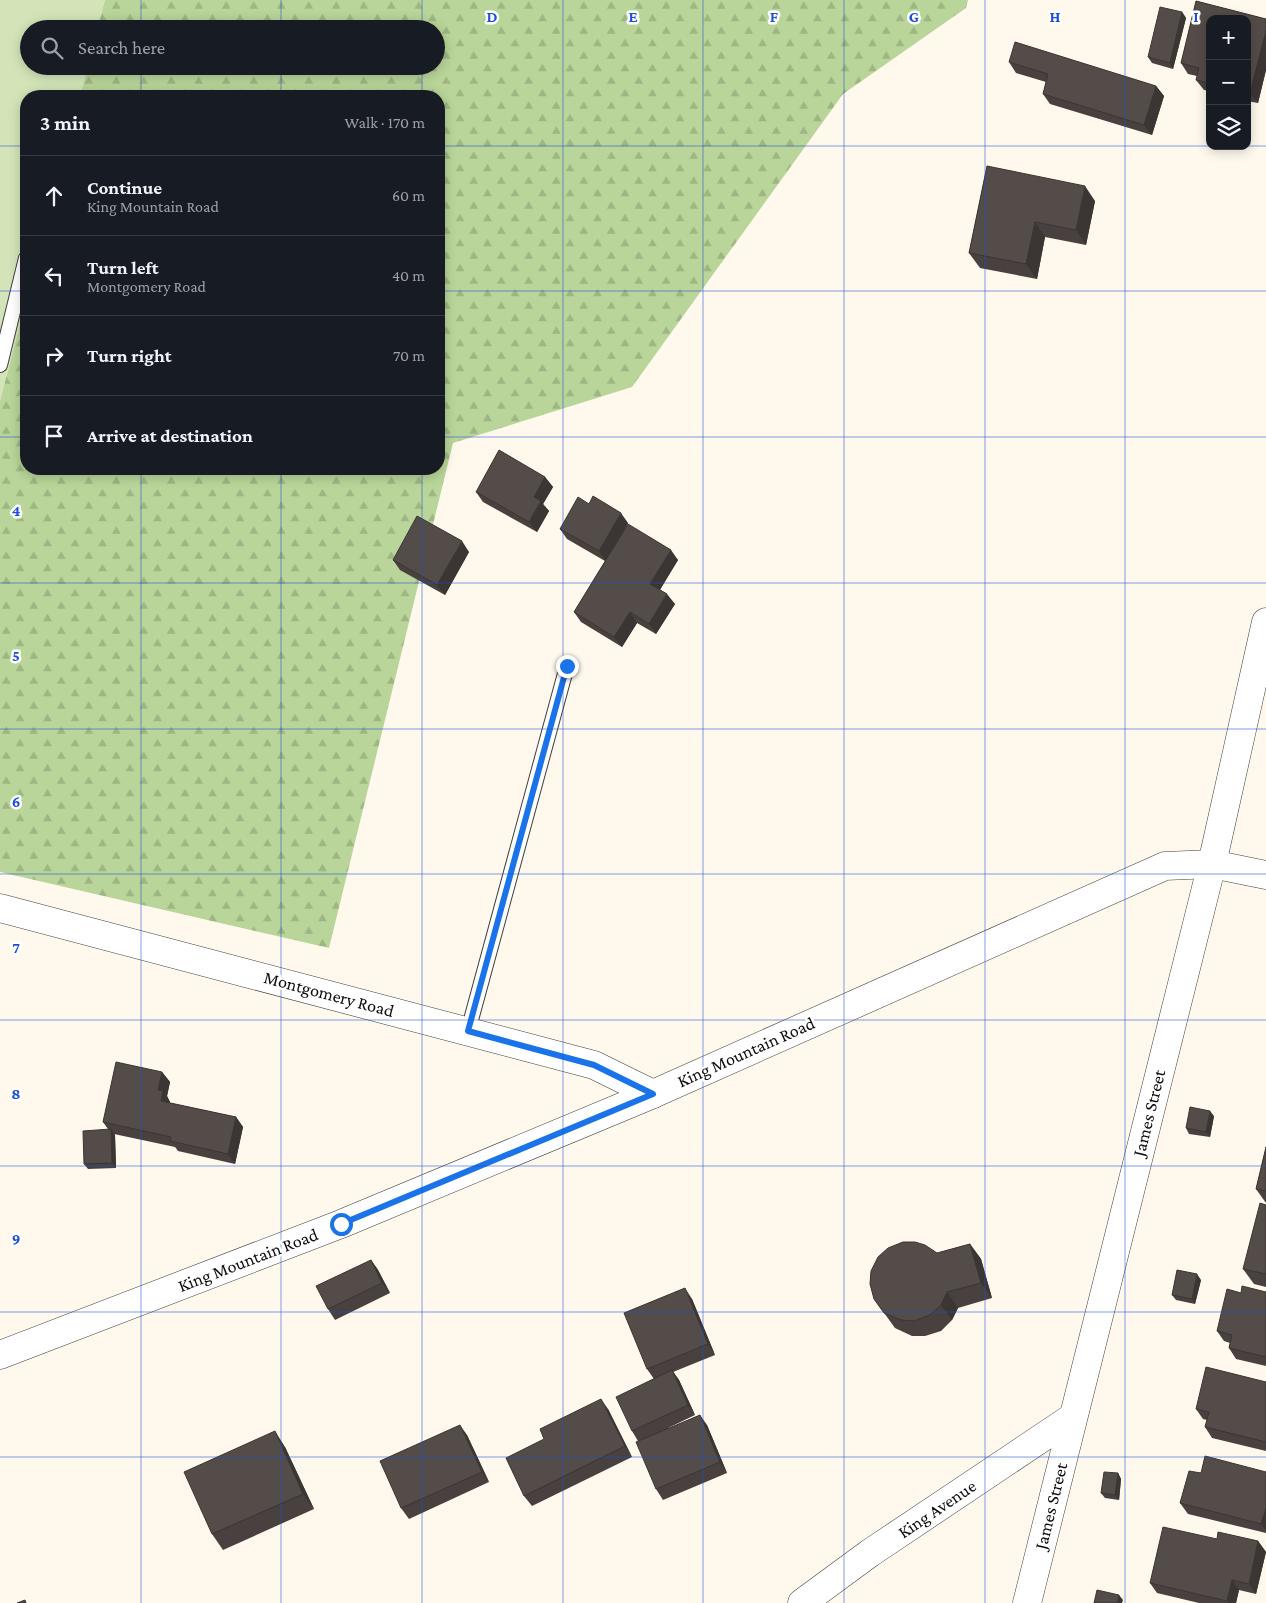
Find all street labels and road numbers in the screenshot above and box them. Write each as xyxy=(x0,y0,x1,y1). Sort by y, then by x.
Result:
street label: Montgomery Road xyxy=(262,967,397,1021)
street label: King Mountain Road xyxy=(674,1012,818,1091)
street label: James Street xyxy=(1128,1067,1170,1160)
street label: King Mountain Road xyxy=(175,1224,321,1296)
street label: James Street xyxy=(1030,1460,1072,1553)
street label: King Avenue xyxy=(894,1476,980,1542)

